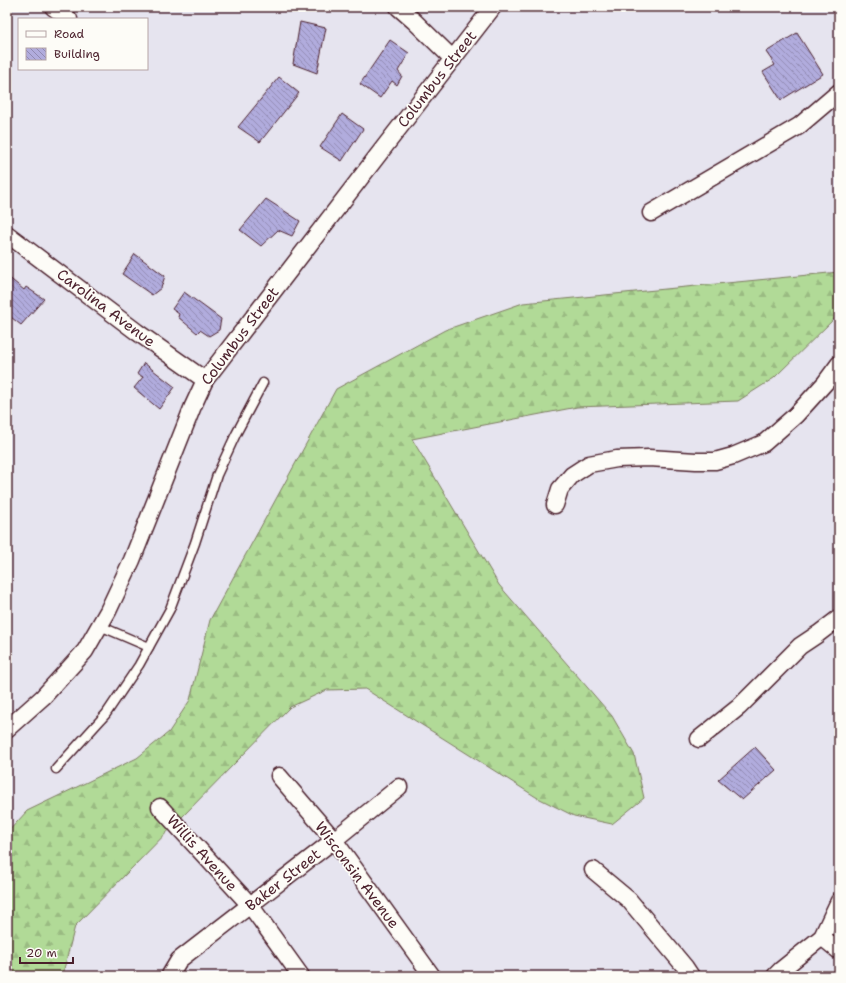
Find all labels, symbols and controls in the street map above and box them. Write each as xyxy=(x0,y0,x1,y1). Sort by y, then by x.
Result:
legend xyxy=(18,18,148,70)
text: Road xyxy=(54,26,85,42)
street label: Columbus Street xyxy=(393,26,481,132)
text: Building xyxy=(54,46,100,62)
street label: Carolina Avenue xyxy=(53,264,159,352)
street label: Columbus Street xyxy=(197,283,283,389)
street label: Willis Avenue xyxy=(162,810,242,896)
street label: Wisconsin Avenue xyxy=(310,817,404,933)
street label: Baker Street xyxy=(241,844,325,916)
scale bar xyxy=(20,939,73,965)
text: 20 m xyxy=(26,945,57,961)

